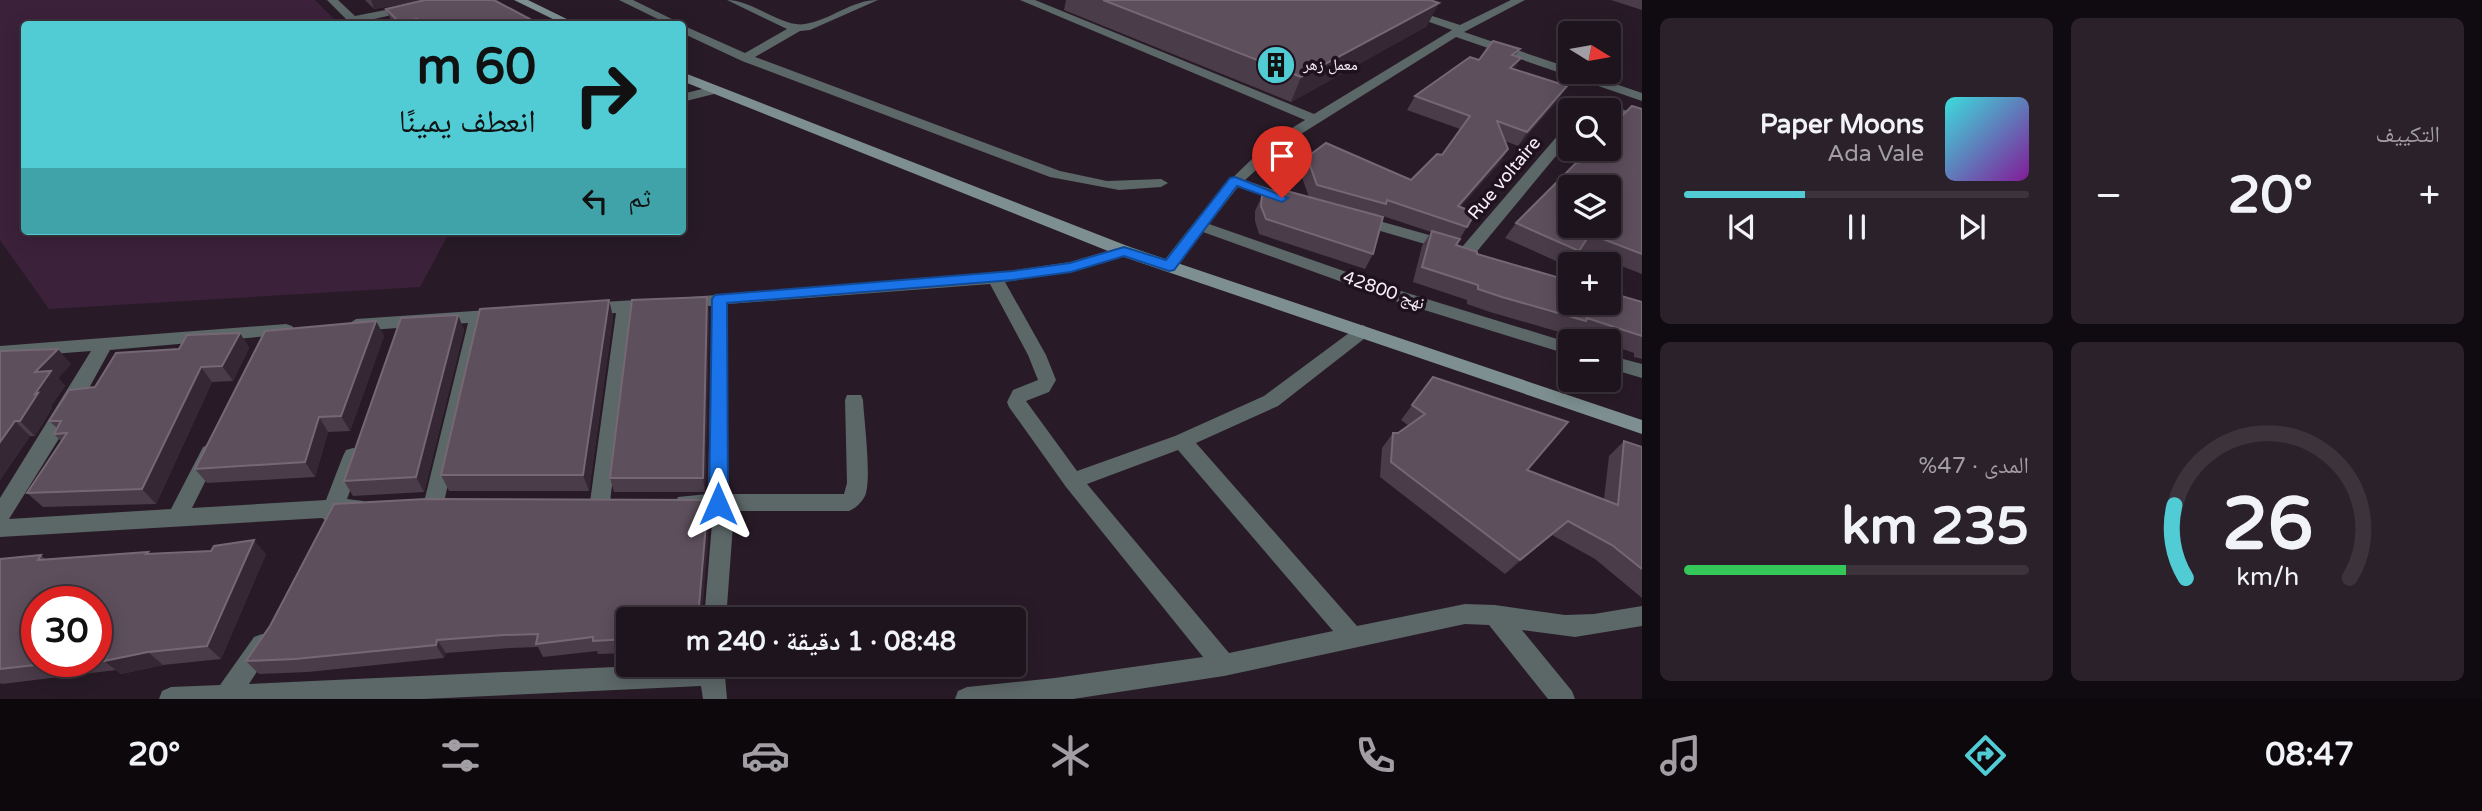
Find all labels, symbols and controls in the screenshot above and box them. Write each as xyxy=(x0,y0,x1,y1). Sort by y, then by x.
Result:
north arrow xyxy=(1558,21,1620,84)
map controls xyxy=(1558,21,1621,392)
text: 60 m xyxy=(417,38,536,97)
building icon: معمل زهر xyxy=(1255,44,1297,86)
icon: right xyxy=(560,49,651,140)
place label: معمل زهر xyxy=(1302,55,1358,75)
button: search xyxy=(1558,98,1621,161)
text: انعطف يمينًا xyxy=(399,103,536,141)
text: Paper Moons xyxy=(1760,109,1924,140)
text: التكييف xyxy=(2375,121,2440,149)
pin xyxy=(1252,126,1312,198)
street label: Rue voltaire xyxy=(1463,132,1545,224)
icon: arrive xyxy=(1263,137,1301,175)
text: Ada Vale xyxy=(1827,140,1924,168)
text: 20° xyxy=(2228,164,2313,227)
text: − xyxy=(2095,173,2122,219)
text: + xyxy=(2419,173,2440,219)
button: layers xyxy=(1558,175,1621,238)
icon: left xyxy=(576,182,614,220)
text: ثم xyxy=(628,183,651,214)
icon: previous xyxy=(1723,208,1761,246)
icon: pause xyxy=(1838,208,1876,246)
icon: next xyxy=(1953,208,1991,246)
button: + xyxy=(1558,252,1621,315)
street label: نهج 42800 xyxy=(1340,266,1428,315)
button: − xyxy=(1558,329,1621,392)
text: المدى · 47% xyxy=(1918,452,2029,480)
position arrow xyxy=(681,467,755,541)
text: 26 xyxy=(2222,481,2313,569)
text: 235 km xyxy=(1841,495,2029,558)
text: km/h xyxy=(2236,561,2299,591)
speed limit sign: 30 xyxy=(21,586,112,677)
text: 08:48 · 1 دقيقة · 240 m xyxy=(686,626,956,657)
icon: filters xyxy=(436,731,485,780)
icon: car xyxy=(741,731,790,780)
icon: climate xyxy=(1046,731,1095,780)
icon: phone xyxy=(1351,731,1400,780)
icon: music xyxy=(1656,731,1705,780)
icon: directions xyxy=(1961,731,2010,780)
text: 20° xyxy=(128,736,180,774)
text: 08:47 xyxy=(2265,736,2354,774)

